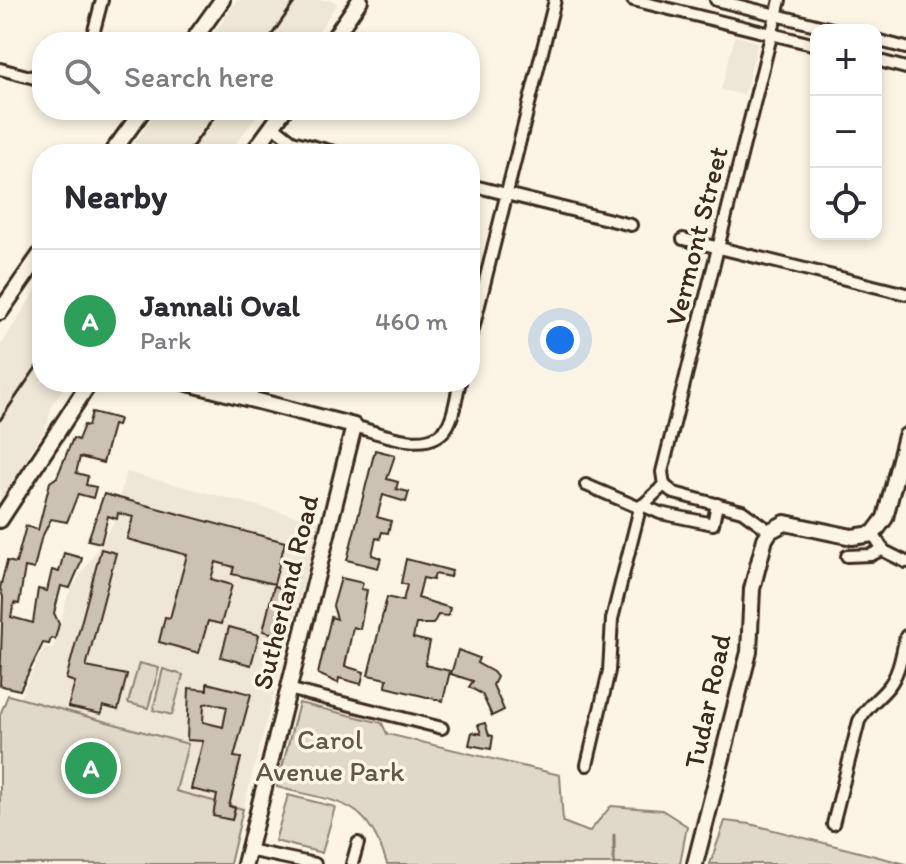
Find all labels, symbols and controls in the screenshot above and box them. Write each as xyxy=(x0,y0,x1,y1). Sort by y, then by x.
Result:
map controls xyxy=(810,24,882,240)
button: + xyxy=(810,24,882,96)
search box xyxy=(32,32,480,120)
icon: search xyxy=(60,54,104,98)
text: Search here xyxy=(124,58,274,95)
button: − xyxy=(810,96,882,168)
street label: Vermont Street xyxy=(657,143,735,329)
button: locate xyxy=(810,168,882,240)
text: Nearby xyxy=(64,176,167,217)
text: Jannali Oval xyxy=(140,287,300,324)
text: A xyxy=(82,305,98,337)
text: 460 m xyxy=(375,305,448,337)
your location xyxy=(540,320,580,360)
text: Park xyxy=(140,324,191,356)
street label: Sutherland Road xyxy=(244,490,326,693)
street label: Tudar Road xyxy=(676,631,738,771)
park label: Carol Avenue Park xyxy=(255,722,405,788)
pin: A xyxy=(65,738,117,798)

